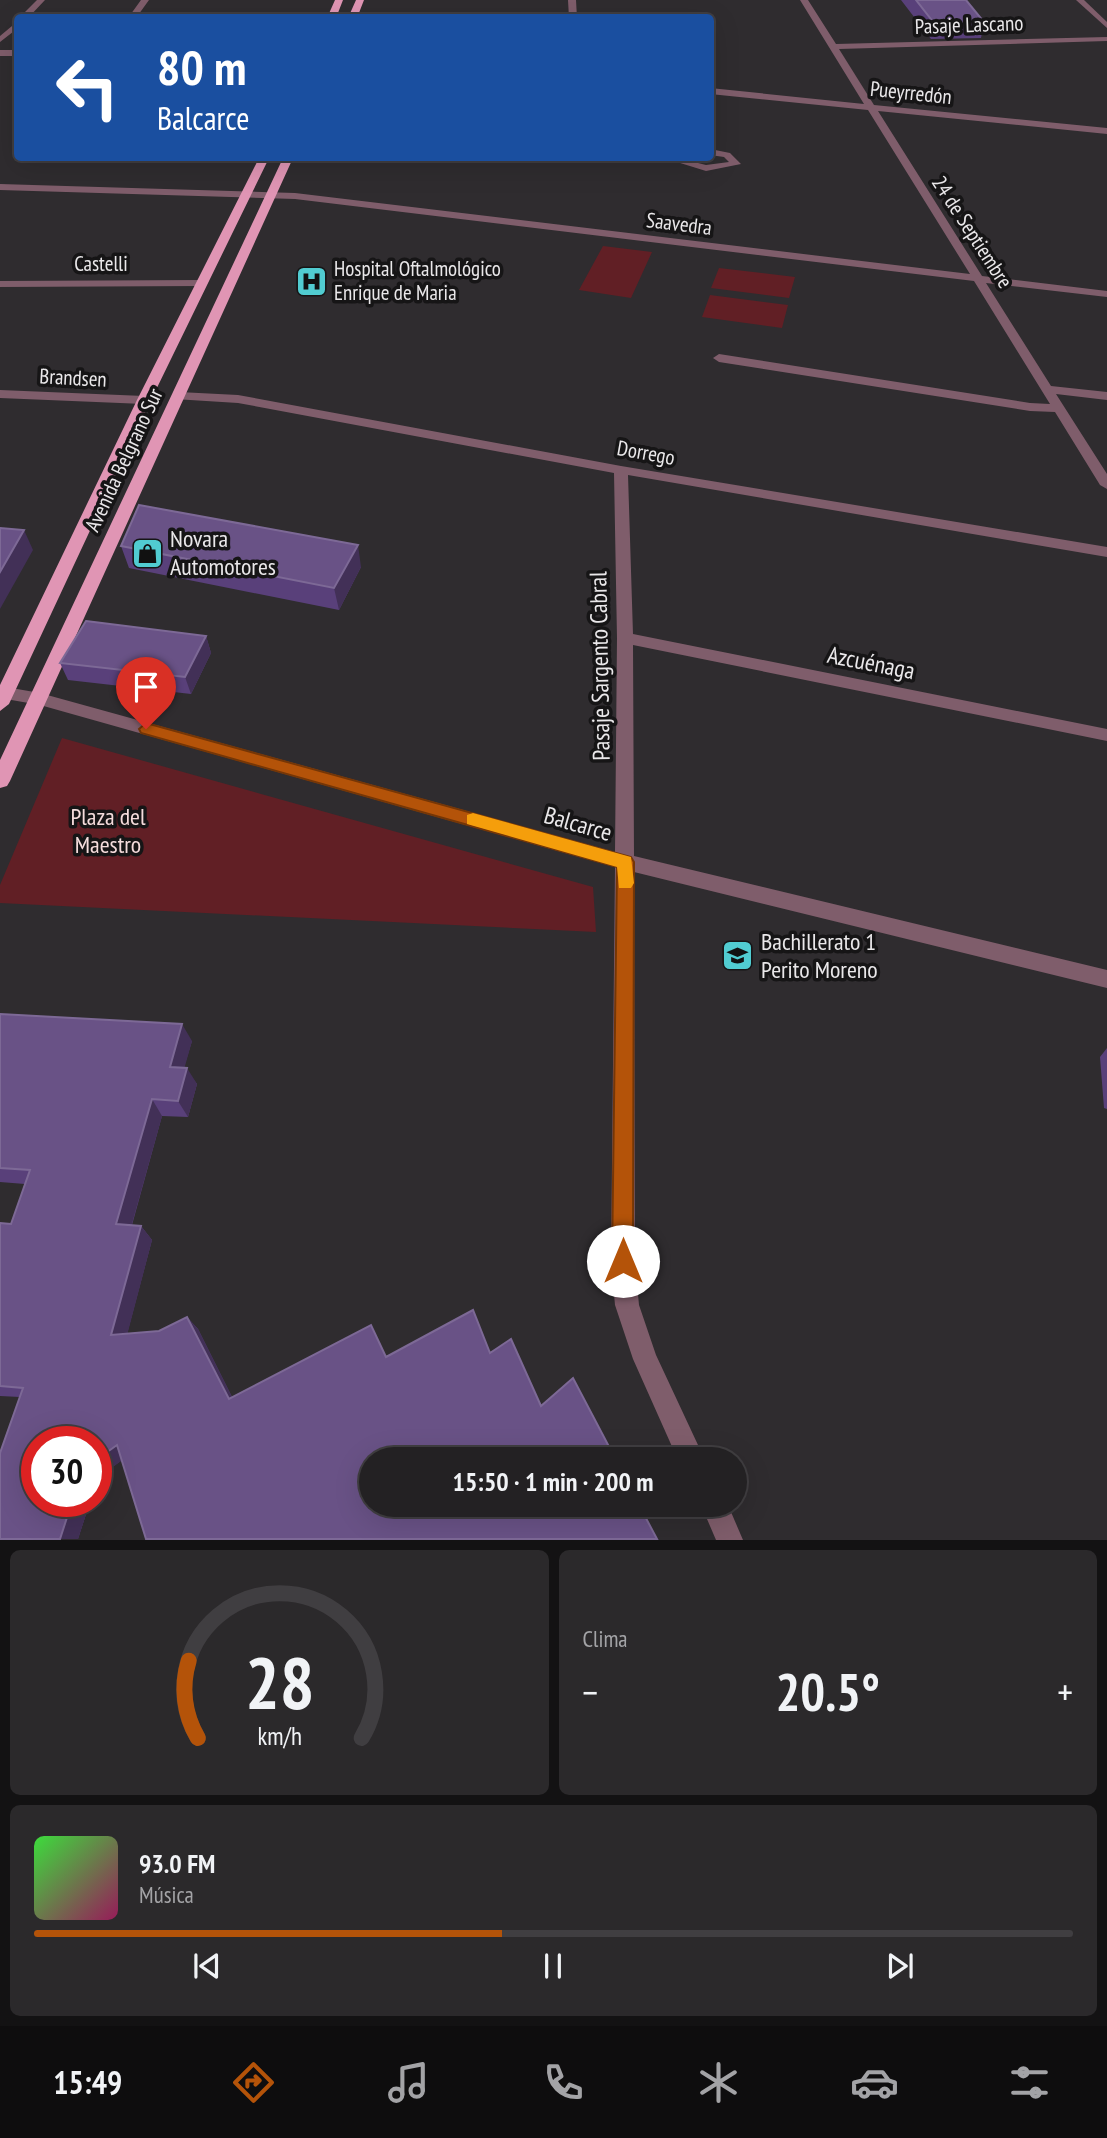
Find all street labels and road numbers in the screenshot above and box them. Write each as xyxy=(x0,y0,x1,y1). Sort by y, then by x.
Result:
street label: Pasaje Lascano xyxy=(914,9,1024,40)
street label: Pueyrredón xyxy=(869,75,953,110)
street label: 24 de Septiembre xyxy=(926,170,1019,293)
street label: Saavedra xyxy=(645,206,713,241)
street label: Castelli xyxy=(74,250,128,277)
street label: Brandsen xyxy=(39,362,107,393)
street label: Avenida Belgrano Sur xyxy=(79,384,169,536)
street label: Dorrego xyxy=(615,434,677,471)
street label: Pasaje Sargento Cabral xyxy=(582,571,617,761)
street label: Azcuénaga xyxy=(825,639,917,686)
street label: Balcarce xyxy=(541,799,616,848)

